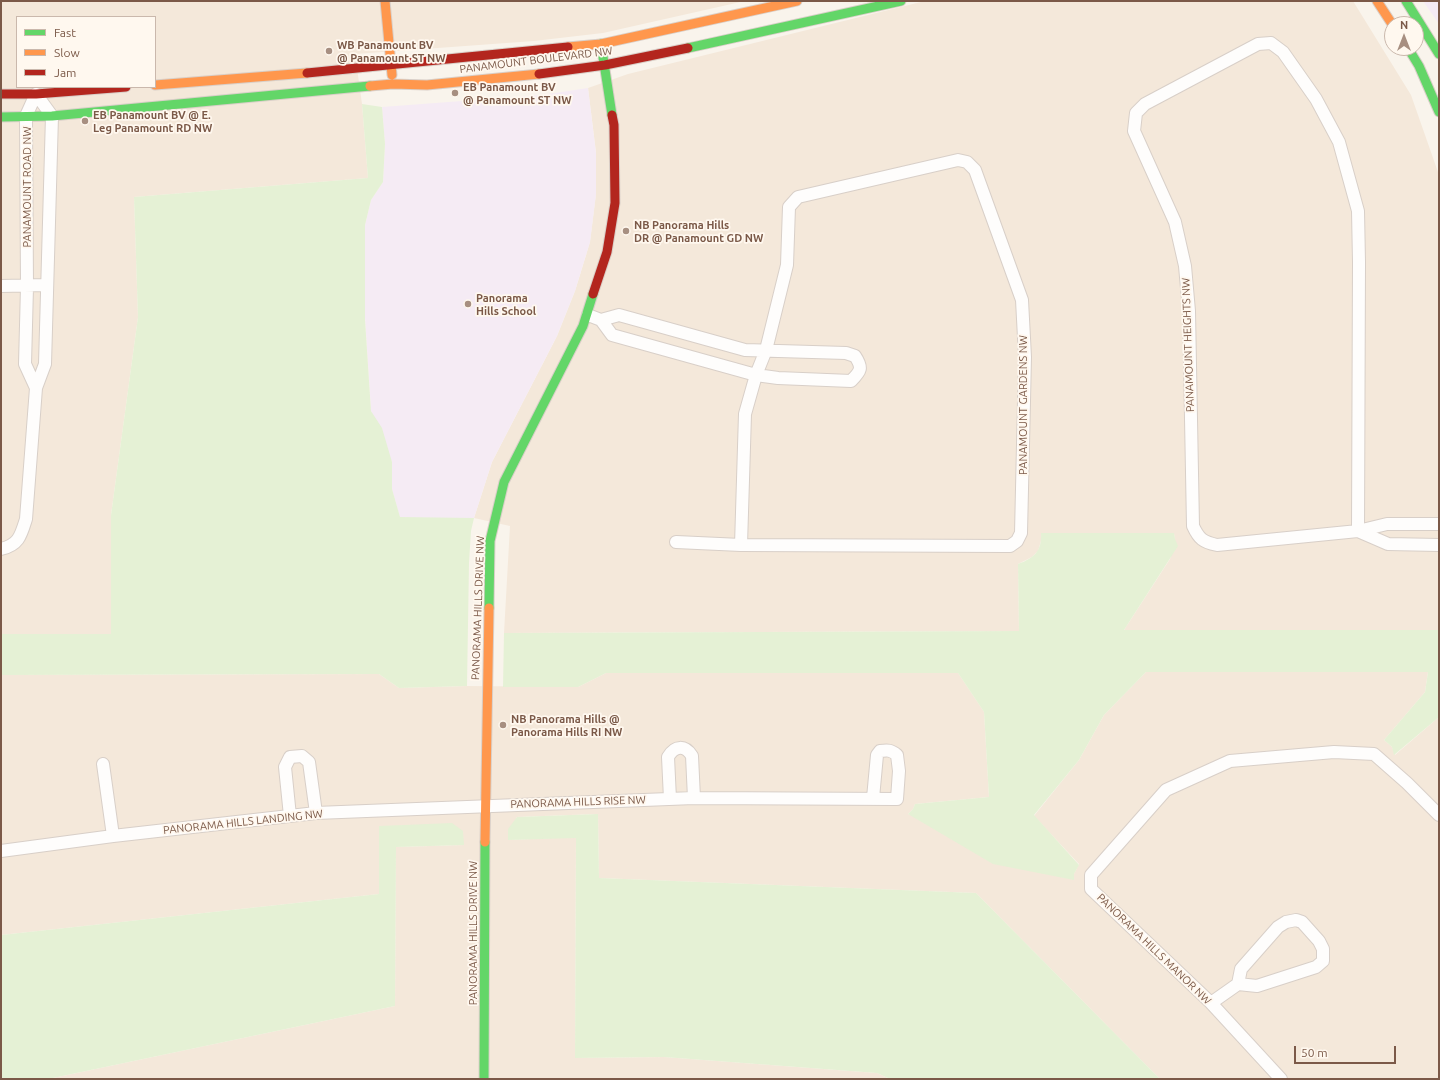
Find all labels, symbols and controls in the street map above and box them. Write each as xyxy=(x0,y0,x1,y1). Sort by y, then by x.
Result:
legend xyxy=(16,16,156,88)
north arrow xyxy=(1384,16,1424,56)
text: N xyxy=(1400,19,1408,31)
text: Fast xyxy=(54,26,76,39)
place label: WB Panamount BV @ Panamount ST NW xyxy=(337,38,446,64)
street label: PANAMOUNT BOULEVARD NW xyxy=(459,44,613,76)
text: Slow xyxy=(54,46,80,59)
marker: WB Panamount BV @ Panamount ST NW xyxy=(324,46,334,56)
text: Jam xyxy=(54,66,76,79)
place label: EB Panamount BV @ Panamount ST NW xyxy=(463,80,572,106)
marker: EB Panamount BV @ Panamount ST NW xyxy=(450,88,460,98)
place label: EB Panamount BV @ E. Leg Panamount RD NW xyxy=(93,108,212,134)
marker: EB Panamount BV @ E. Leg Panamount RD NW xyxy=(80,116,90,126)
street label: PANAMOUNT ROAD NW xyxy=(20,126,34,248)
place label: NB Panorama Hills DR @ Panamount GD NW xyxy=(634,218,763,244)
marker: NB Panorama Hills DR @ Panamount GD NW xyxy=(621,226,631,236)
street label: PANAMOUNT HEIGHTS NW xyxy=(1179,278,1197,412)
place label: Panorama Hills School xyxy=(476,291,536,317)
marker: Panorama Hills School xyxy=(463,299,473,309)
street label: PANAMOUNT GARDENS NW xyxy=(1016,335,1030,475)
street label: PANORAMA HILLS DRIVE NW xyxy=(469,536,487,680)
place label: NB Panorama Hills @ Panorama Hills RI NW xyxy=(511,712,622,738)
marker: NB Panorama Hills @ Panorama Hills RI NW xyxy=(498,720,508,730)
street label: PANORAMA HILLS RISE NW xyxy=(510,793,646,811)
street label: PANORAMA HILLS LANDING NW xyxy=(162,807,324,837)
street label: PANORAMA HILLS DRIVE NW xyxy=(466,861,480,1005)
street label: PANORAMA HILLS MANOR NW xyxy=(1094,891,1214,1007)
scale bar xyxy=(1296,1038,1398,1064)
text: 50 m xyxy=(1301,1046,1328,1059)

